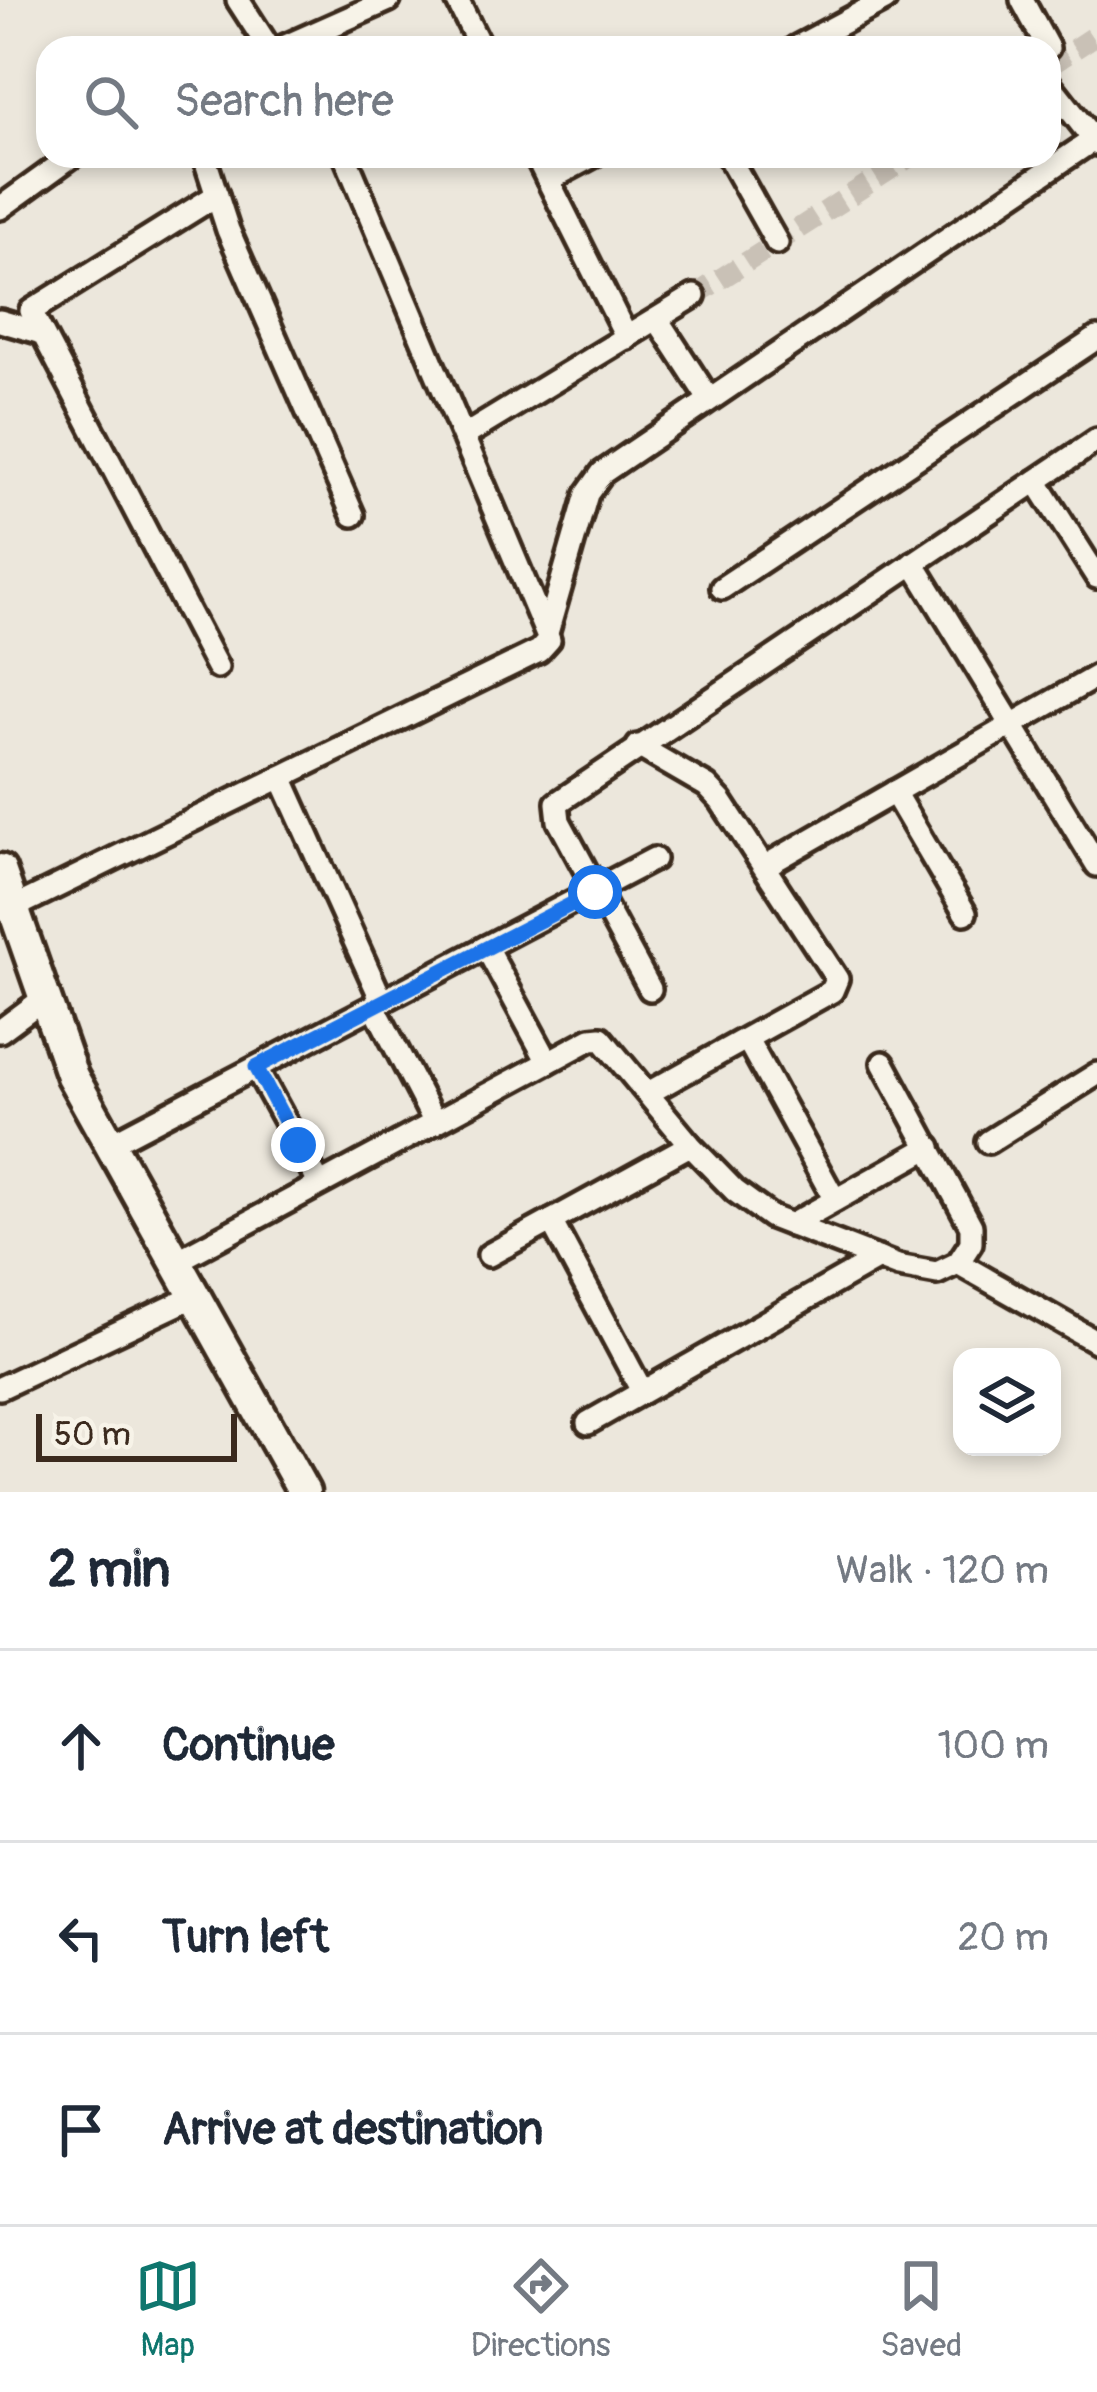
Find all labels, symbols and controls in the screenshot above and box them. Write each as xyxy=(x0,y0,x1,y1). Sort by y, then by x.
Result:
search box xyxy=(36,36,1061,168)
icon: search xyxy=(78,69,144,135)
text: Search here xyxy=(174,74,394,130)
route start xyxy=(568,865,622,919)
route end xyxy=(271,1118,325,1172)
map controls xyxy=(953,1348,1061,1456)
button: layers xyxy=(953,1348,1061,1456)
scale bar xyxy=(36,1408,237,1461)
text: 50 m xyxy=(54,1414,131,1455)
text: 2 min xyxy=(48,1538,170,1602)
text: Walk · 120 m xyxy=(836,1546,1049,1595)
icon: ahead xyxy=(48,1713,114,1779)
text: Continue xyxy=(162,1718,335,1774)
text: 100 m xyxy=(937,1721,1049,1770)
icon: left xyxy=(48,1905,114,1971)
text: Turn left xyxy=(162,1910,329,1966)
text: 20 m xyxy=(957,1913,1049,1962)
icon: arrive xyxy=(48,2097,114,2163)
text: Arrive at destination xyxy=(162,2102,543,2158)
tab: Map xyxy=(135,2253,201,2366)
tab: Directions xyxy=(471,2253,611,2366)
tab: Saved xyxy=(880,2253,962,2366)

